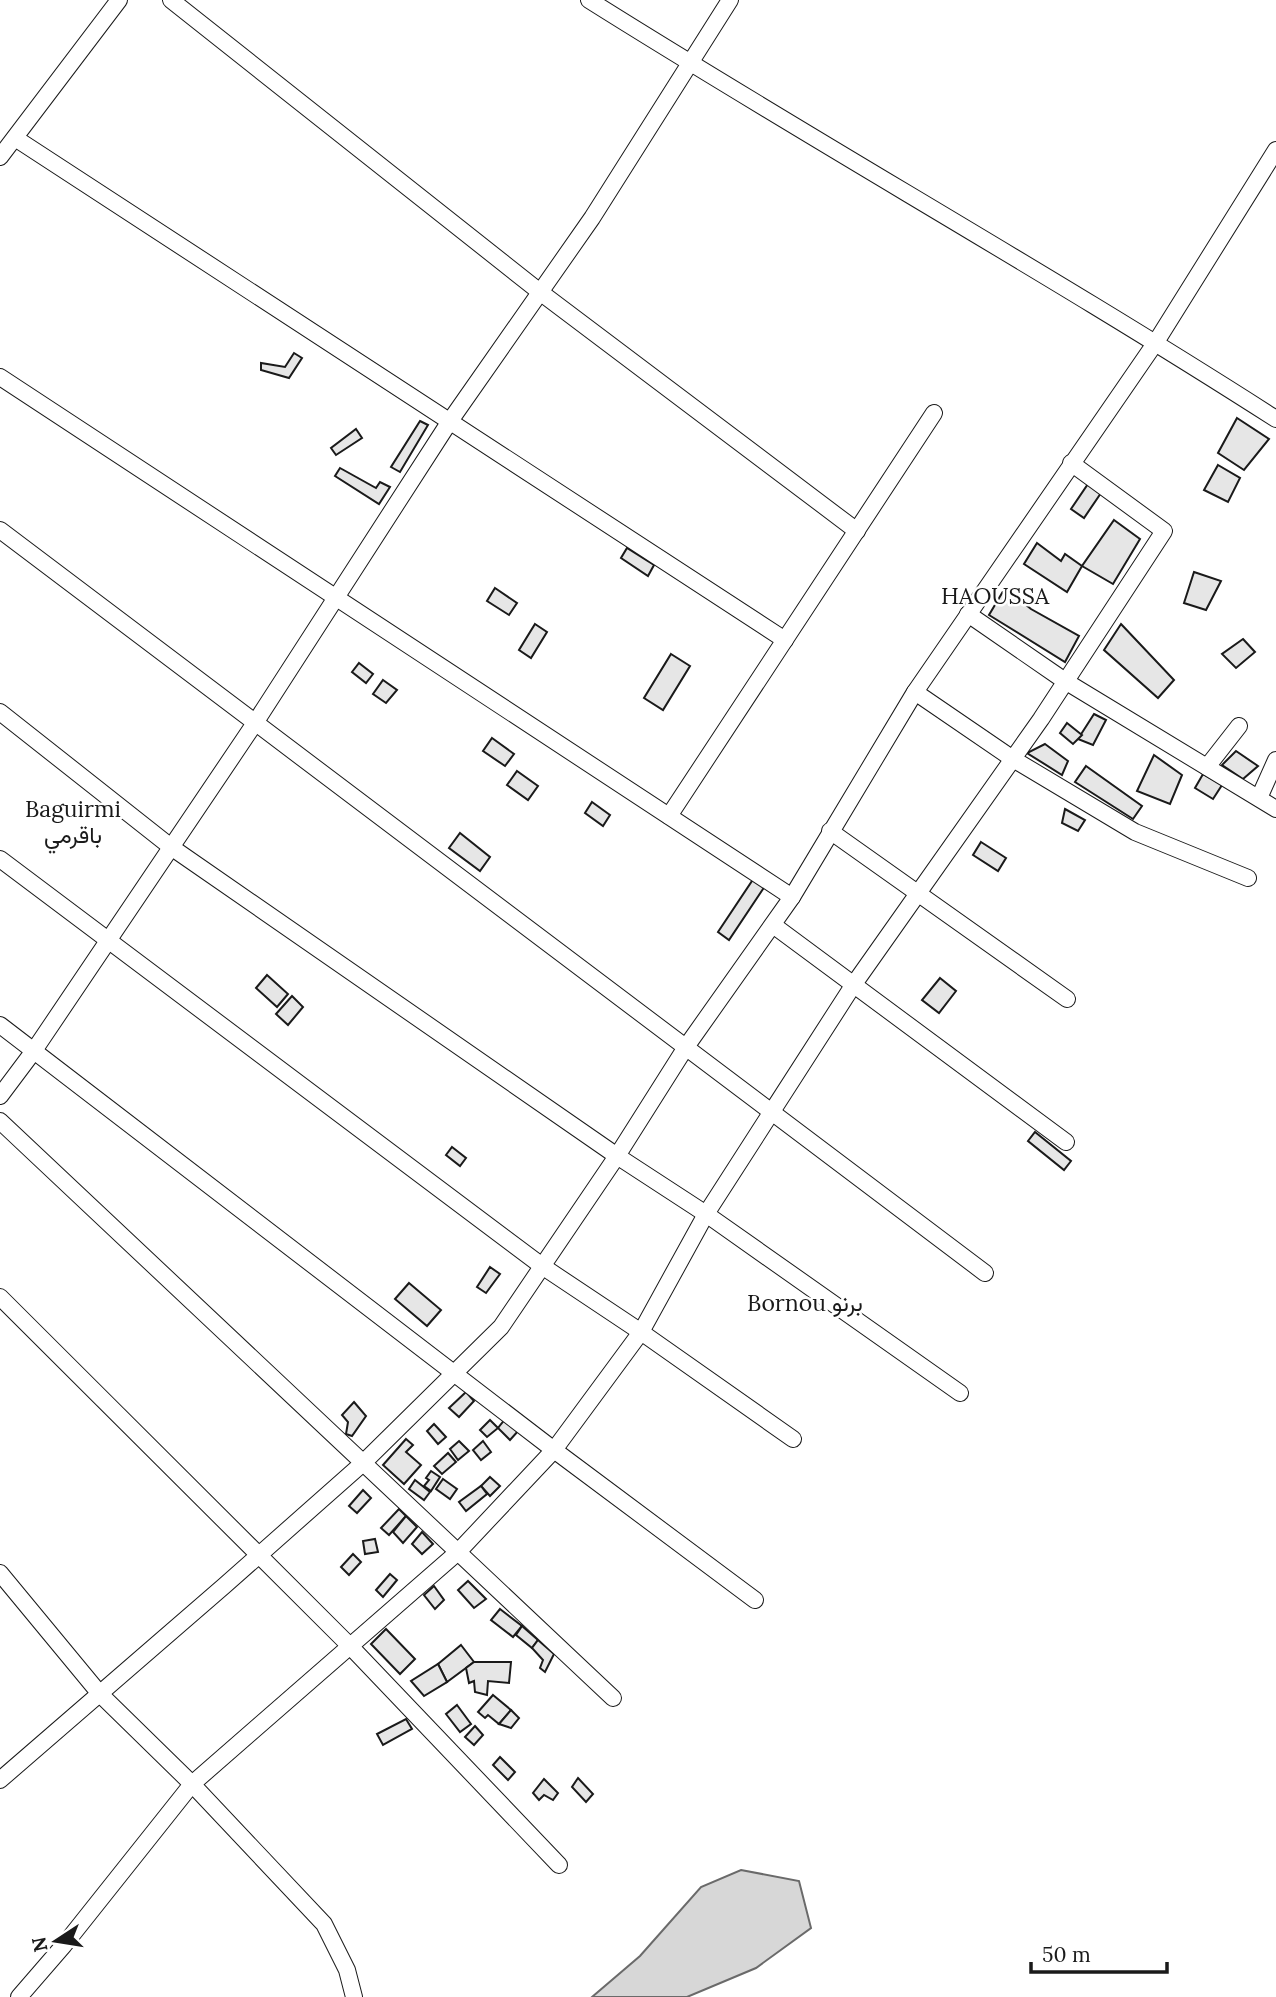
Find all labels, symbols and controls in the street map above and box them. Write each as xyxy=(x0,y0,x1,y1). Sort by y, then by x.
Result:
district label: HAOUSSA xyxy=(941,581,1050,610)
district label: Baguirmi باقرمي xyxy=(25,794,121,854)
district label: Bornou برنو xyxy=(747,1288,863,1318)
north arrow xyxy=(21,1906,91,1976)
scale bar xyxy=(1031,1930,1168,1974)
text: N xyxy=(26,1935,53,1954)
text: 50 m xyxy=(1042,1941,1091,1968)

